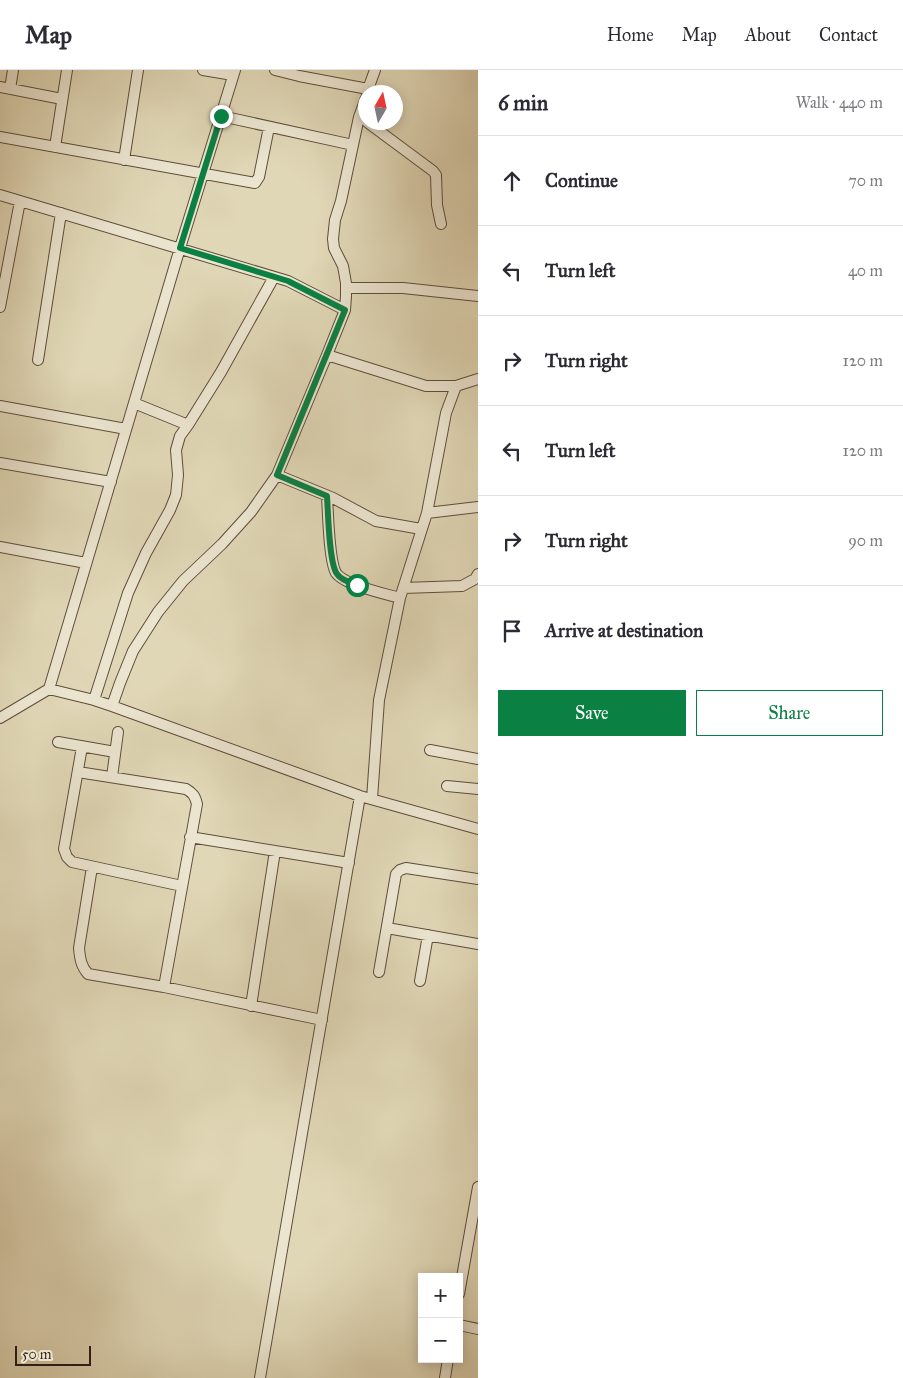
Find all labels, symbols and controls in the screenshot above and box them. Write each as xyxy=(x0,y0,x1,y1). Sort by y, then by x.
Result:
text: Map xyxy=(25,20,72,50)
text: Home xyxy=(607,24,654,46)
text: Map xyxy=(682,24,717,46)
text: About xyxy=(745,24,791,46)
text: Contact xyxy=(819,24,878,46)
north arrow xyxy=(358,85,403,130)
text: 6 min xyxy=(498,90,548,116)
text: Walk · 440 m xyxy=(796,93,883,112)
route end xyxy=(210,105,233,128)
icon: ahead xyxy=(498,167,526,195)
text: Continue xyxy=(545,169,618,192)
text: 70 m xyxy=(848,171,883,190)
icon: left xyxy=(498,257,526,285)
text: Turn left xyxy=(545,259,615,282)
text: 40 m xyxy=(848,261,883,280)
icon: right xyxy=(498,347,526,375)
text: Turn right xyxy=(545,349,628,372)
text: 120 m xyxy=(843,351,883,370)
icon: left xyxy=(498,437,526,465)
text: Turn left xyxy=(545,439,615,462)
text: 120 m xyxy=(843,441,883,460)
icon: right xyxy=(498,527,526,555)
text: Turn right xyxy=(545,529,628,552)
text: 90 m xyxy=(848,531,883,550)
route start xyxy=(346,574,369,597)
icon: arrive xyxy=(498,617,526,645)
text: Arrive at destination xyxy=(545,619,703,642)
button: Save xyxy=(498,690,686,736)
button: Share xyxy=(696,690,883,736)
map controls xyxy=(418,1273,463,1363)
button: + xyxy=(418,1273,463,1318)
button: − xyxy=(418,1318,463,1363)
scale bar xyxy=(15,1343,91,1366)
text: 50 m xyxy=(22,1346,51,1363)

